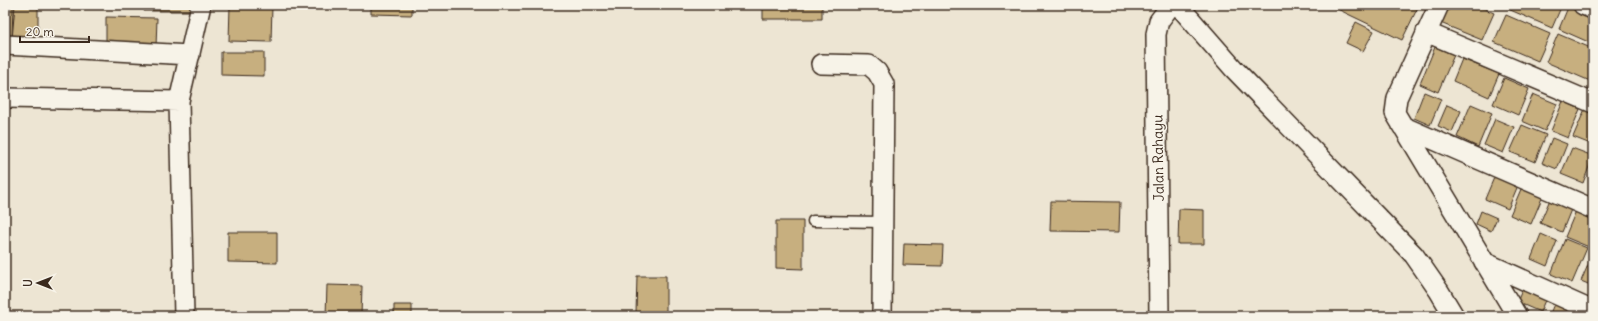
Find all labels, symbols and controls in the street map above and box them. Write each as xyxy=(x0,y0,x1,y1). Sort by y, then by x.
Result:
scale bar xyxy=(20,18,89,44)
text: 20 m xyxy=(26,24,54,39)
street label: Jalan Rahayu xyxy=(1148,115,1168,201)
north arrow xyxy=(18,263,58,303)
text: U xyxy=(21,279,35,287)

